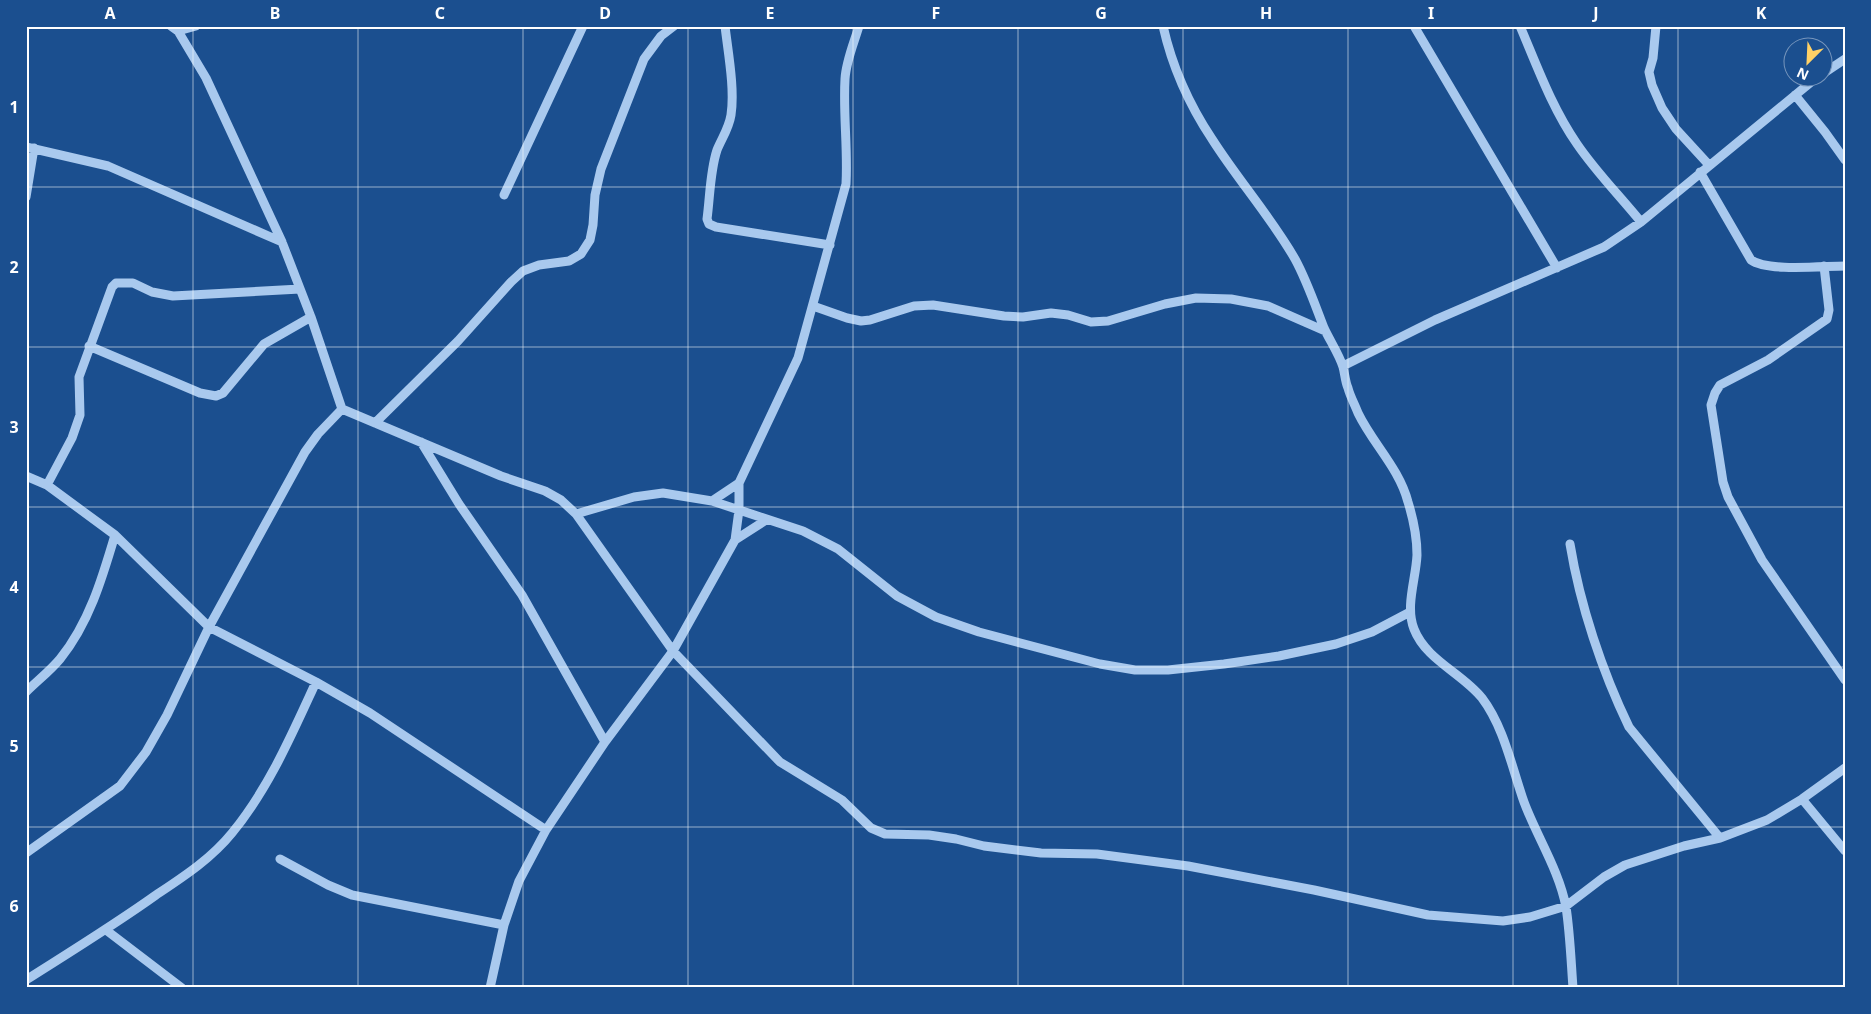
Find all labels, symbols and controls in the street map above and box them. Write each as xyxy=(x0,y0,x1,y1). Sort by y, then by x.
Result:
text: A xyxy=(104,2,116,24)
text: B xyxy=(270,2,280,24)
text: C xyxy=(435,2,445,24)
text: D xyxy=(599,2,611,24)
text: E xyxy=(766,2,775,24)
text: F xyxy=(932,2,940,24)
text: G xyxy=(1095,2,1107,24)
text: H xyxy=(1260,2,1272,24)
text: I xyxy=(1428,2,1434,24)
text: J xyxy=(1591,2,1599,24)
text: K xyxy=(1756,2,1767,24)
north arrow xyxy=(1784,38,1834,88)
text: N xyxy=(1793,63,1812,85)
text: 1 xyxy=(9,96,19,118)
text: 2 xyxy=(9,256,19,278)
text: 3 xyxy=(9,416,19,438)
text: 4 xyxy=(9,576,19,598)
text: 5 xyxy=(9,735,19,757)
text: 6 xyxy=(9,895,19,917)

